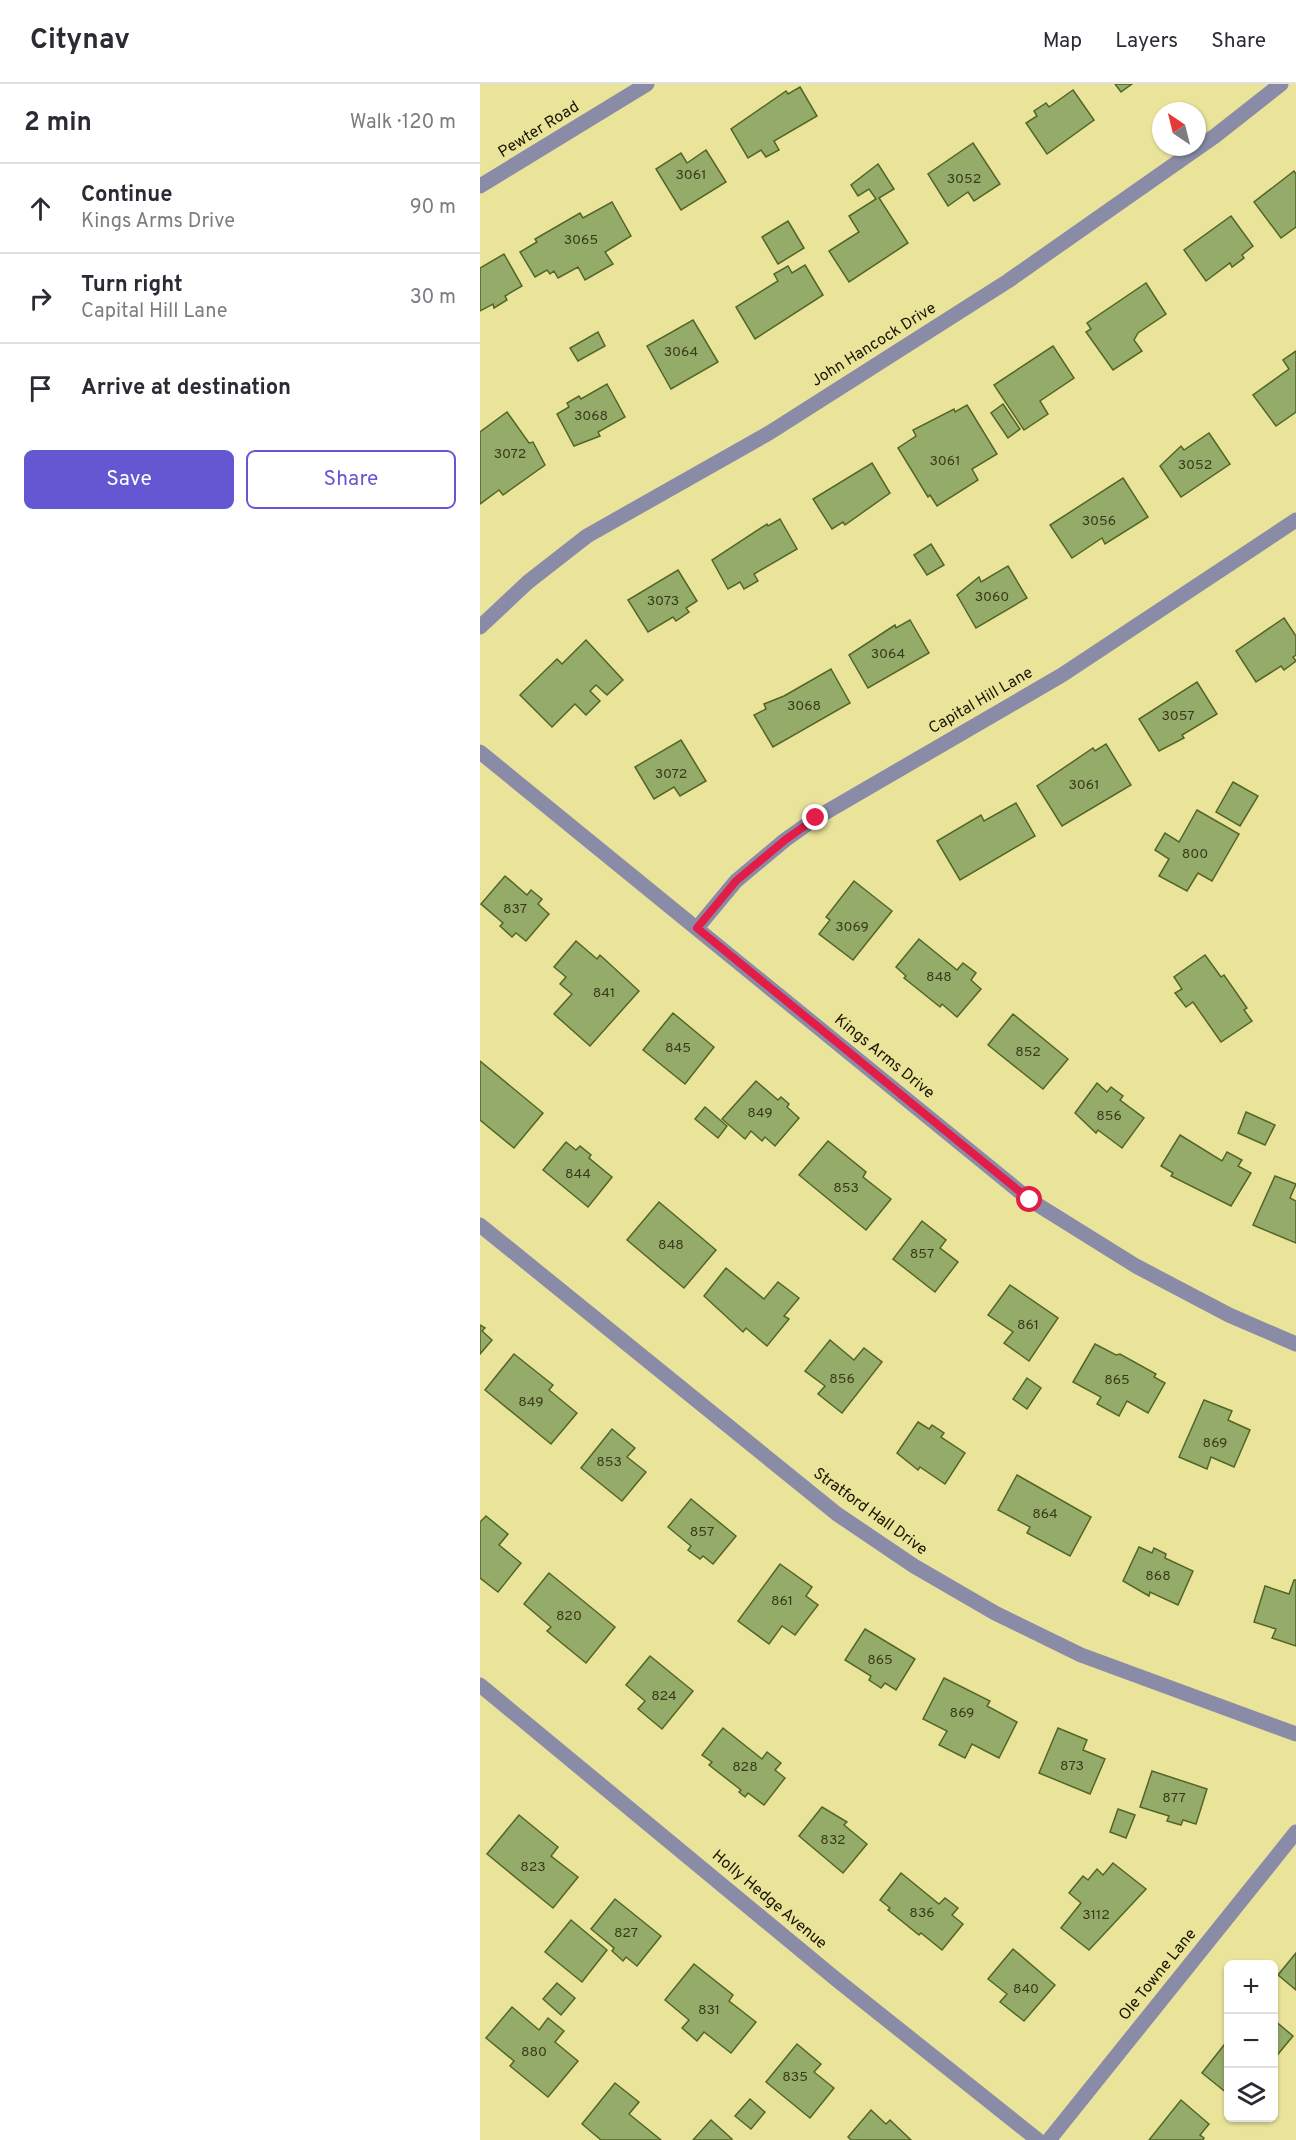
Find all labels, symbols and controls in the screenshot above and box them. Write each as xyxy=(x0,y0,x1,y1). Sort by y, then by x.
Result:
text: Citynav xyxy=(30,23,130,59)
text: Map xyxy=(1043,28,1082,55)
text: Layers xyxy=(1115,28,1178,55)
text: Share xyxy=(1211,28,1266,55)
street label: Pewter Road xyxy=(495,97,583,163)
north arrow xyxy=(1152,102,1206,156)
text: 2 min xyxy=(24,107,92,140)
text: Walk · 120 m xyxy=(350,110,456,136)
house number: 3061 xyxy=(676,167,706,184)
house number: 3052 xyxy=(947,171,981,188)
text: Continue xyxy=(81,182,172,209)
icon: ahead xyxy=(24,192,57,225)
text: 90 m xyxy=(410,195,456,221)
text: Kings Arms Drive xyxy=(81,209,235,235)
house number: 3065 xyxy=(564,232,598,249)
text: Turn right xyxy=(81,272,183,299)
icon: right xyxy=(24,282,57,315)
text: 30 m xyxy=(410,285,456,311)
street label: John Hancock Drive xyxy=(808,298,940,392)
text: Capital Hill Lane xyxy=(81,299,227,325)
house number: 3064 xyxy=(664,344,698,361)
icon: arrive xyxy=(24,372,57,405)
text: Arrive at destination xyxy=(81,375,291,402)
house number: 3068 xyxy=(574,408,608,425)
house number: 3072 xyxy=(494,446,526,463)
button: Save xyxy=(24,450,234,509)
button: Share xyxy=(246,450,456,509)
house number: 3061 xyxy=(930,453,960,470)
house number: 3052 xyxy=(1178,457,1212,474)
house number: 3056 xyxy=(1082,513,1116,530)
house number: 3060 xyxy=(975,589,1009,606)
house number: 3073 xyxy=(647,593,679,610)
house number: 3064 xyxy=(871,646,905,663)
street label: Capital Hill Lane xyxy=(925,663,1037,739)
house number: 3068 xyxy=(787,698,821,715)
house number: 3057 xyxy=(1161,708,1195,725)
house number: 3072 xyxy=(655,766,687,783)
house number: 3061 xyxy=(1069,777,1099,794)
route end xyxy=(802,804,828,830)
house number: 800 xyxy=(1182,846,1208,863)
house number: 837 xyxy=(503,901,527,918)
house number: 3069 xyxy=(835,919,869,936)
house number: 848 xyxy=(926,969,952,986)
house number: 841 xyxy=(593,985,615,1002)
street label: Kings Arms Drive xyxy=(830,1010,938,1104)
house number: 845 xyxy=(665,1040,691,1057)
house number: 852 xyxy=(1015,1044,1041,1061)
house number: 849 xyxy=(747,1105,773,1122)
house number: 856 xyxy=(1096,1108,1122,1125)
house number: 844 xyxy=(565,1166,591,1183)
house number: 853 xyxy=(833,1180,859,1197)
route start xyxy=(1016,1186,1042,1212)
house number: 848 xyxy=(658,1237,684,1254)
house number: 857 xyxy=(910,1246,934,1263)
house number: 861 xyxy=(1017,1317,1039,1334)
house number: 856 xyxy=(829,1371,855,1388)
house number: 865 xyxy=(1104,1372,1130,1389)
house number: 849 xyxy=(518,1394,544,1411)
house number: 869 xyxy=(1203,1435,1227,1452)
house number: 853 xyxy=(596,1454,622,1471)
street label: Stratford Hall Drive xyxy=(809,1464,931,1560)
house number: 864 xyxy=(1032,1506,1058,1523)
house number: 857 xyxy=(690,1524,714,1541)
house number: 868 xyxy=(1145,1568,1171,1585)
house number: 861 xyxy=(771,1593,793,1610)
house number: 820 xyxy=(556,1608,582,1625)
house number: 865 xyxy=(867,1652,893,1669)
house number: 824 xyxy=(651,1688,677,1705)
house number: 869 xyxy=(950,1705,974,1722)
house number: 873 xyxy=(1060,1758,1084,1775)
house number: 828 xyxy=(732,1759,758,1776)
house number: 877 xyxy=(1162,1790,1186,1807)
house number: 832 xyxy=(820,1832,846,1849)
street label: Holly Hedge Avenue xyxy=(707,1846,831,1954)
house number: 823 xyxy=(520,1859,546,1876)
house number: 836 xyxy=(909,1905,935,1922)
house number: 3112 xyxy=(1082,1907,1110,1924)
house number: 827 xyxy=(614,1925,638,1942)
street label: Ole Towne Lane xyxy=(1115,1925,1201,2025)
map controls xyxy=(1224,1960,1278,2122)
button: + xyxy=(1224,1960,1278,2014)
house number: 840 xyxy=(1013,1981,1039,1998)
house number: 831 xyxy=(698,2002,720,2019)
button: − xyxy=(1224,2014,1278,2068)
house number: 880 xyxy=(521,2044,547,2061)
button: layers xyxy=(1224,2068,1278,2122)
house number: 835 xyxy=(782,2069,808,2086)

